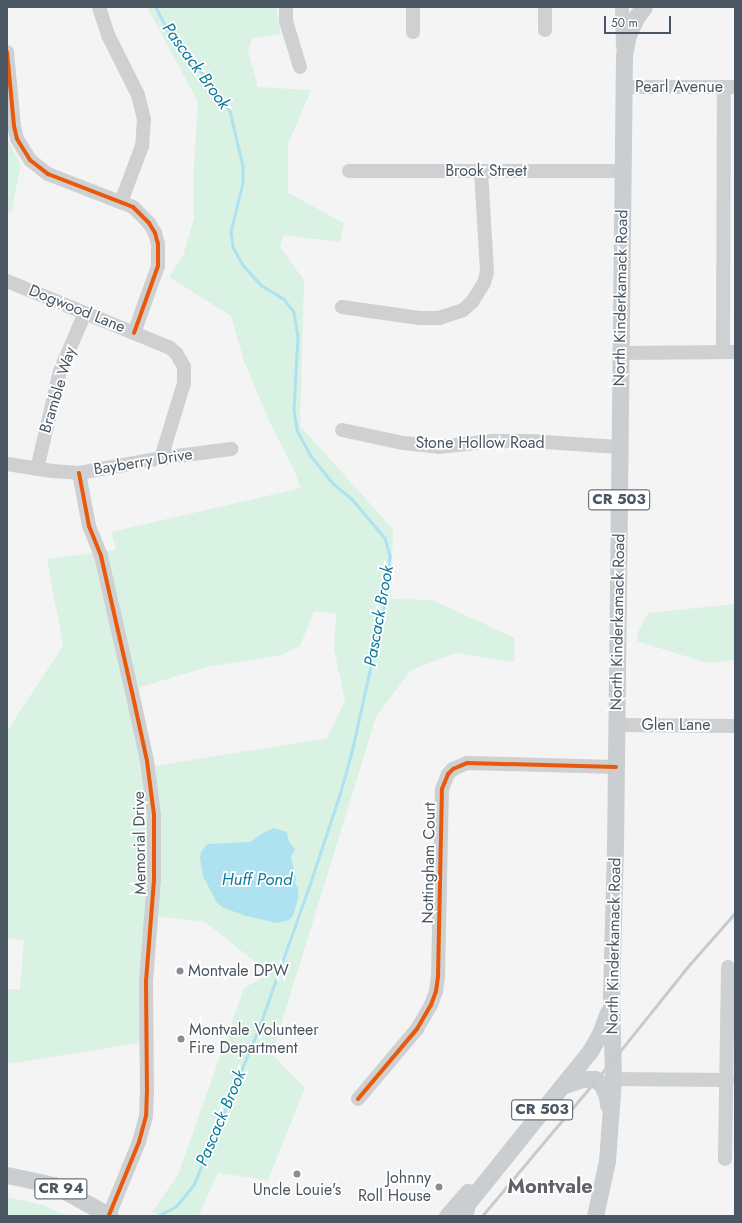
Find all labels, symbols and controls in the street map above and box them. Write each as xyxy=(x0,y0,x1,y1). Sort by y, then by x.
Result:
scale bar xyxy=(606,8,673,34)
text: 50 m xyxy=(611,14,638,32)
water label: Pascack Brook xyxy=(158,19,234,113)
street label: Pearl Avenue xyxy=(635,77,723,97)
street label: Brook Street xyxy=(445,161,527,181)
street label: North Kinderkamack Road xyxy=(610,209,632,387)
street label: Dogwood Lane xyxy=(26,281,128,337)
street label: Bramble Way xyxy=(36,344,80,436)
street label: Stone Hollow Road xyxy=(415,433,545,453)
street label: Bayberry Drive xyxy=(92,445,194,479)
road number: CR 503 xyxy=(588,487,650,513)
street label: North Kinderkamack Road xyxy=(607,533,629,711)
water label: Pascack Brook xyxy=(360,564,398,668)
street label: Glen Lane xyxy=(641,715,711,735)
street label: Memorial Drive xyxy=(129,791,151,895)
street label: Nottingham Court xyxy=(418,802,440,924)
street label: North Kinderkamack Road xyxy=(603,857,625,1035)
water label: Huff Pond xyxy=(222,870,292,890)
place label: Montvale DPW xyxy=(188,961,289,981)
marker: Montvale DPW xyxy=(175,966,185,976)
place label: Montvale Volunteer Fire Department xyxy=(189,1020,319,1058)
marker: Montvale Volunteer Fire Department xyxy=(176,1034,186,1044)
water label: Pascack Brook xyxy=(192,1067,250,1169)
road number: CR 503 xyxy=(511,1097,573,1123)
place label: Johnny Roll House xyxy=(358,1168,431,1206)
marker: Uncle Louie's xyxy=(292,1169,302,1179)
district label: Montvale xyxy=(507,1174,593,1198)
road number: CR 94 xyxy=(34,1176,88,1202)
place label: Uncle Louie's xyxy=(253,1180,341,1200)
marker: Johnny Roll House xyxy=(434,1182,444,1192)

